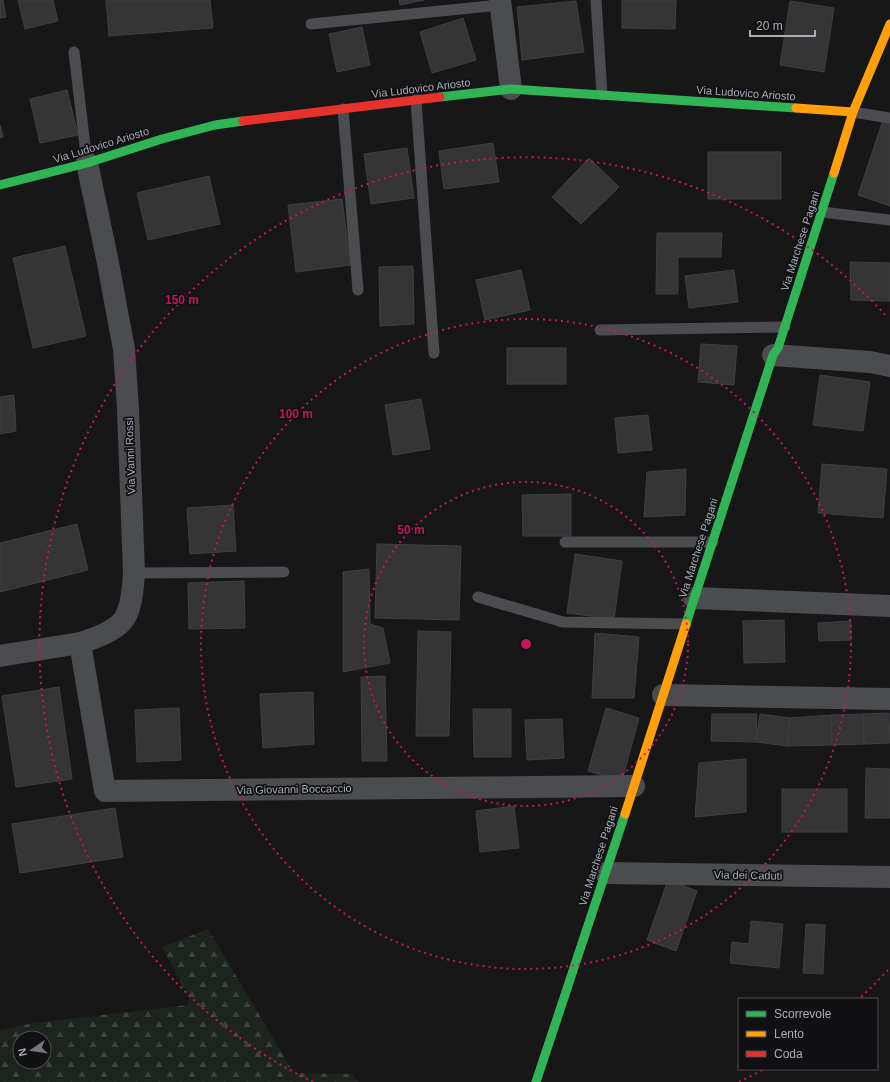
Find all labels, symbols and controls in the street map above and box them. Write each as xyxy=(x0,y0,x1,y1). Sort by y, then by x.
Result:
scale bar xyxy=(750,12,815,38)
text: 20 m xyxy=(756,19,783,33)
street label: Via Ludovico Ariosto xyxy=(371,76,471,100)
street label: Via Ludovico Ariosto xyxy=(696,84,796,102)
street label: Via Ludovico Ariosto xyxy=(52,125,150,165)
street label: Via Marchese Pagani xyxy=(778,190,822,292)
text: 150 m xyxy=(165,293,199,307)
text: 100 m xyxy=(279,407,313,421)
street label: Via Vanni Rossi xyxy=(123,417,137,495)
street label: Via Marchese Pagani xyxy=(676,497,720,599)
text: 50 m xyxy=(397,523,425,537)
centre of rings xyxy=(519,637,533,651)
street label: Via Giovanni Boccaccio xyxy=(236,782,352,796)
street label: Via Marchese Pagani xyxy=(576,805,620,907)
street label: Via dei Caduti xyxy=(714,868,782,882)
legend xyxy=(738,998,878,1070)
text: Scorrevole xyxy=(774,1007,832,1021)
text: Lento xyxy=(774,1027,804,1041)
north arrow xyxy=(12,1030,52,1070)
text: N xyxy=(16,1047,29,1057)
text: Coda xyxy=(774,1047,803,1061)

